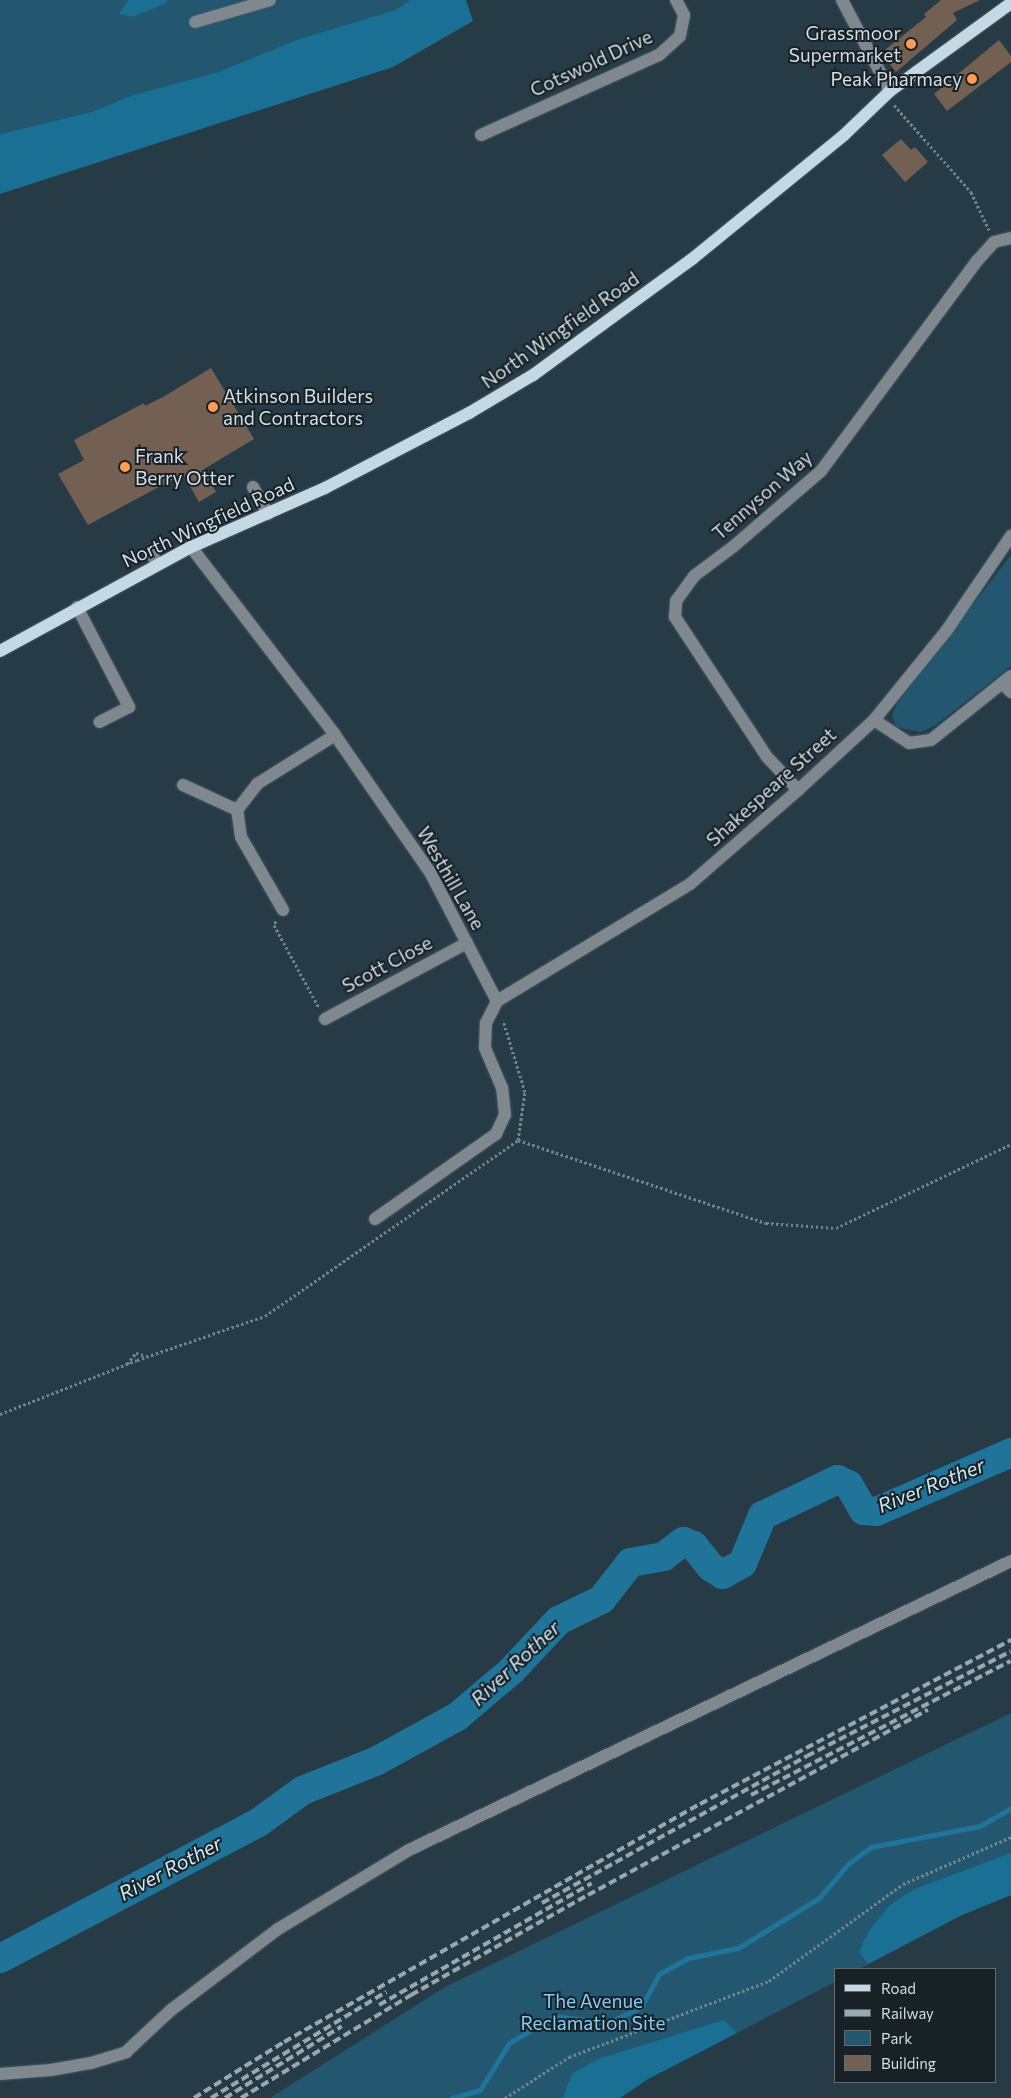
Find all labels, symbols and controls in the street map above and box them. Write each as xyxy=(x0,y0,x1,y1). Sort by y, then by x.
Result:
place label: Grassmoor Supermarket xyxy=(789,22,901,66)
street label: Cotswold Drive xyxy=(526,25,656,101)
marker: Grassmoor Supermarket xyxy=(905,38,917,50)
place label: Peak Pharmacy xyxy=(830,68,962,90)
marker: Peak Pharmacy xyxy=(966,73,978,85)
street label: North Wingfield Road xyxy=(477,267,643,393)
place label: Atkinson Builders and Contractors xyxy=(223,385,373,429)
marker: Atkinson Builders and Contractors xyxy=(207,401,219,413)
place label: Frank Berry Otter xyxy=(135,445,235,489)
street label: Tennyson Way xyxy=(708,446,816,544)
marker: Frank Berry Otter xyxy=(119,461,131,473)
street label: North Wingfield Road xyxy=(118,472,298,572)
street label: Shakespeare Street xyxy=(702,723,840,851)
street label: Westhill Lane xyxy=(412,822,490,934)
street label: Scott Close xyxy=(338,931,436,997)
water label: River Rother xyxy=(874,1453,988,1517)
water label: River Rother xyxy=(465,1616,565,1710)
water label: River Rother xyxy=(114,1831,226,1905)
legend xyxy=(834,1968,996,2083)
text: Road xyxy=(881,1979,916,1997)
park label: The Avenue Reclamation Site xyxy=(520,1990,666,2034)
text: Railway xyxy=(881,2004,934,2022)
text: Park xyxy=(881,2029,912,2047)
text: Building xyxy=(881,2054,936,2072)

